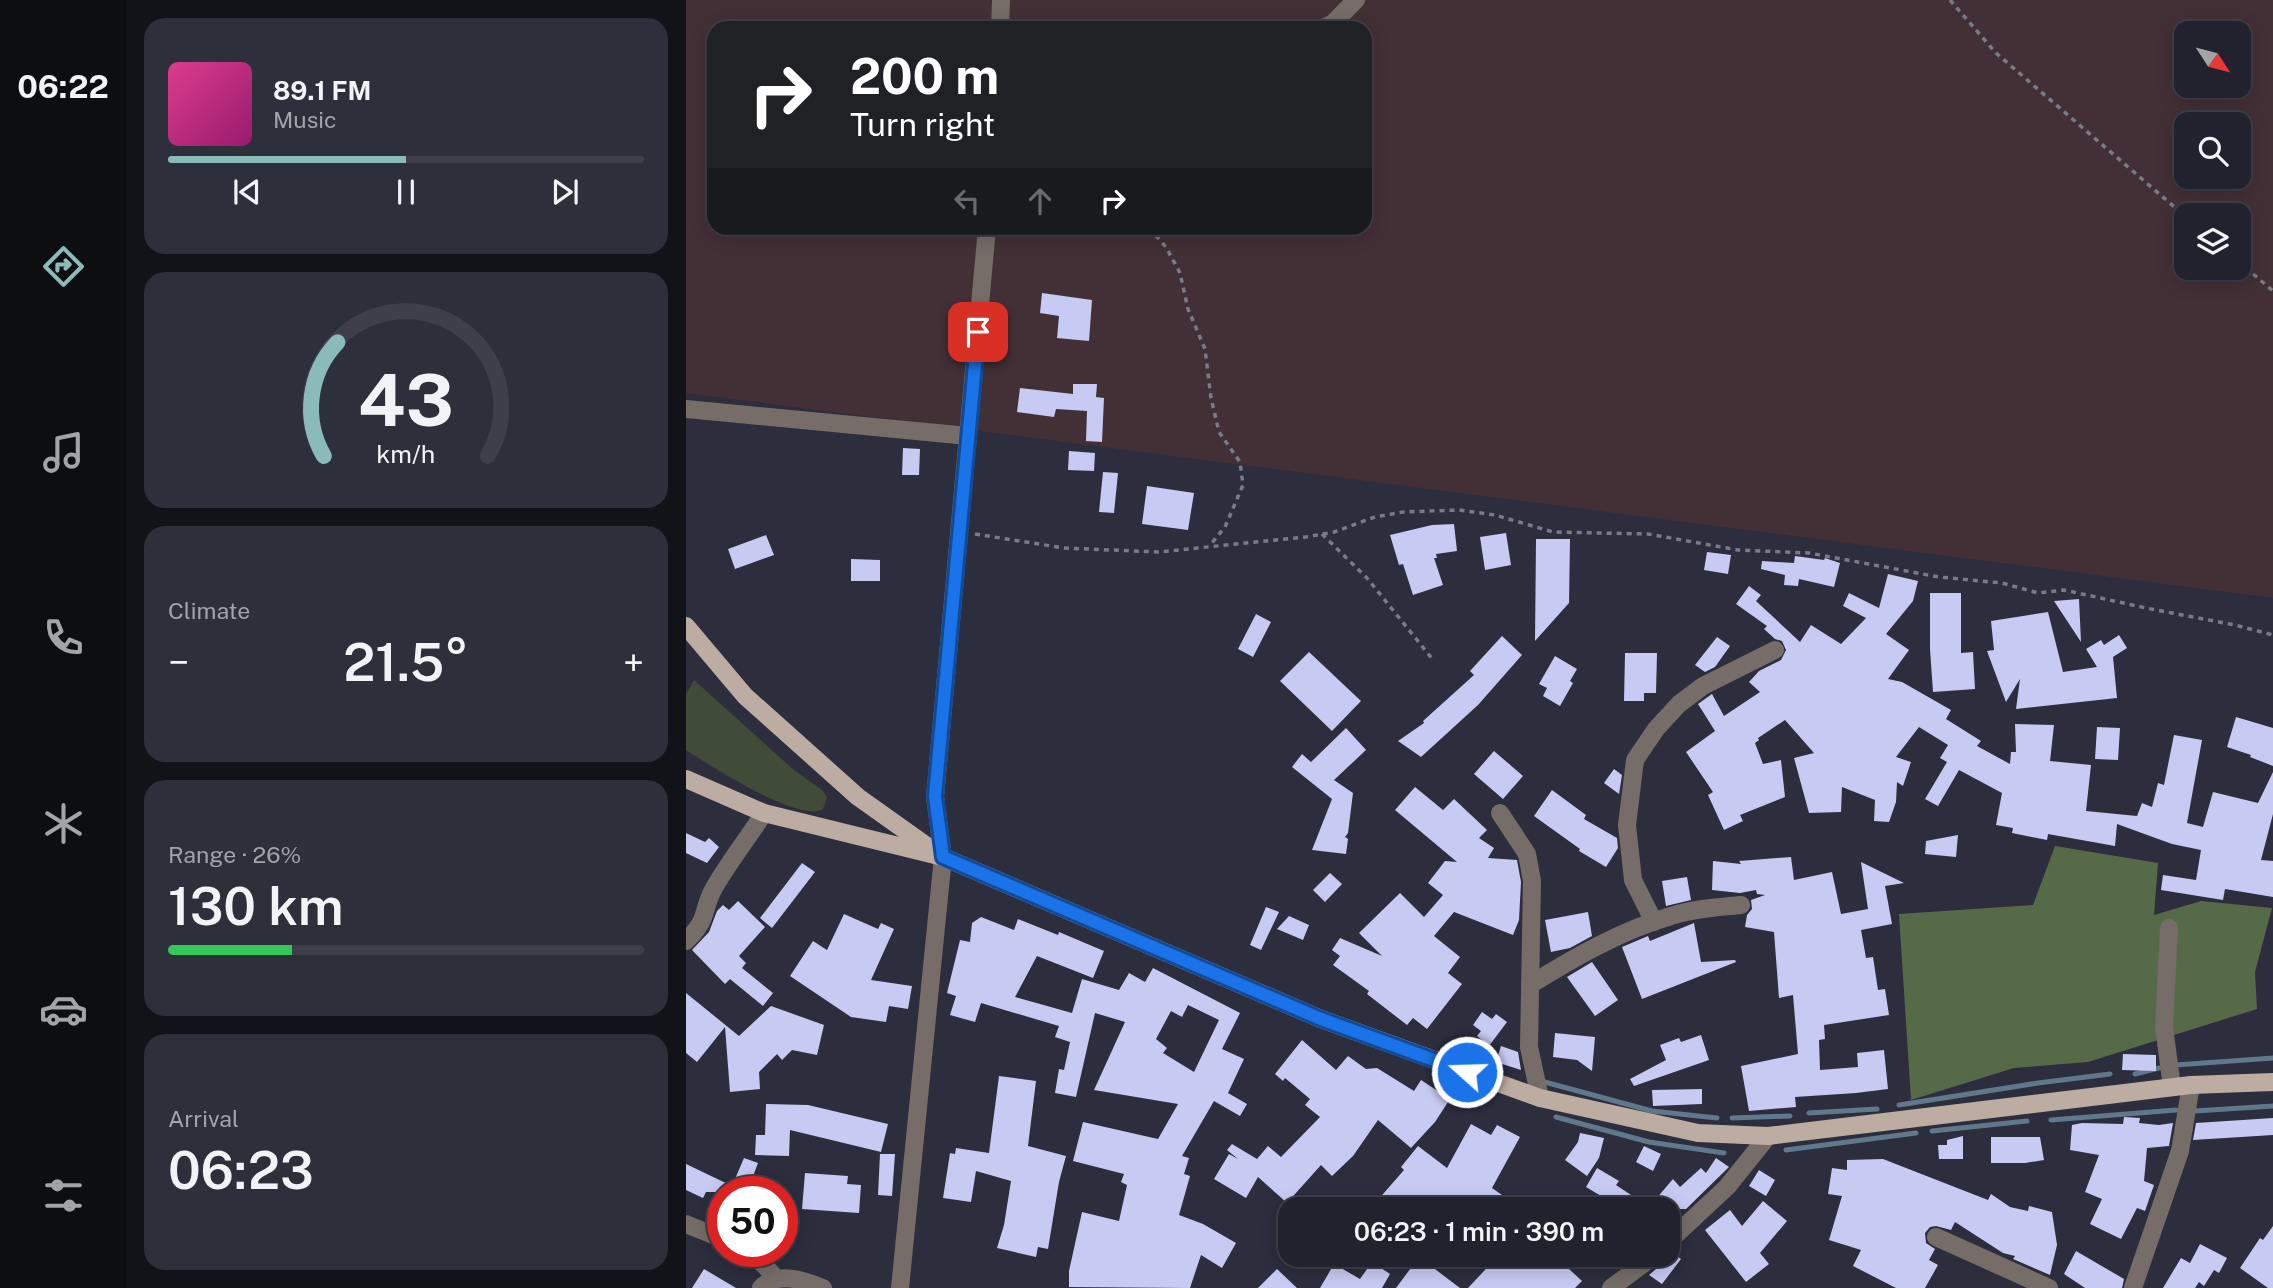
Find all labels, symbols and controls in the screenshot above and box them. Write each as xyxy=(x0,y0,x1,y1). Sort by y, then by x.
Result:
north arrow xyxy=(2174,21,2250,98)
map controls xyxy=(2174,21,2251,280)
text: 200 m xyxy=(850,47,999,105)
icon: right xyxy=(735,49,826,140)
text: 06:22 xyxy=(17,68,109,105)
text: 89.1 FM xyxy=(273,75,371,106)
text: Music xyxy=(273,106,337,133)
text: Turn right xyxy=(850,106,995,143)
button: search xyxy=(2174,112,2251,189)
icon: previous xyxy=(228,173,266,211)
icon: pause xyxy=(387,173,425,211)
icon: next xyxy=(546,173,584,211)
icon: left xyxy=(948,182,986,220)
icon: ahead xyxy=(1021,182,1059,220)
icon: right xyxy=(1094,182,1132,220)
button: layers xyxy=(2174,203,2251,280)
icon: directions xyxy=(39,242,88,291)
pin xyxy=(948,302,1008,362)
icon: arrive xyxy=(959,313,997,351)
text: 43 xyxy=(358,357,454,442)
icon: music xyxy=(39,428,88,477)
text: km/h xyxy=(377,439,435,469)
text: Climate xyxy=(168,597,250,624)
icon: phone xyxy=(39,613,88,662)
text: 21.5° xyxy=(343,632,469,693)
text: − xyxy=(168,640,189,685)
text: + xyxy=(623,640,644,685)
icon: climate xyxy=(39,799,88,848)
text: Range · 26% xyxy=(168,841,301,868)
text: 130 km xyxy=(168,876,344,937)
icon: car xyxy=(39,985,88,1034)
position arrow xyxy=(1430,1035,1504,1109)
text: Arrival xyxy=(168,1105,239,1132)
text: 06:23 xyxy=(168,1140,314,1201)
icon: filters xyxy=(39,1171,88,1220)
speed limit sign: 50 xyxy=(707,1176,798,1267)
text: 06:23 · 1 min · 390 m xyxy=(1354,1216,1604,1247)

